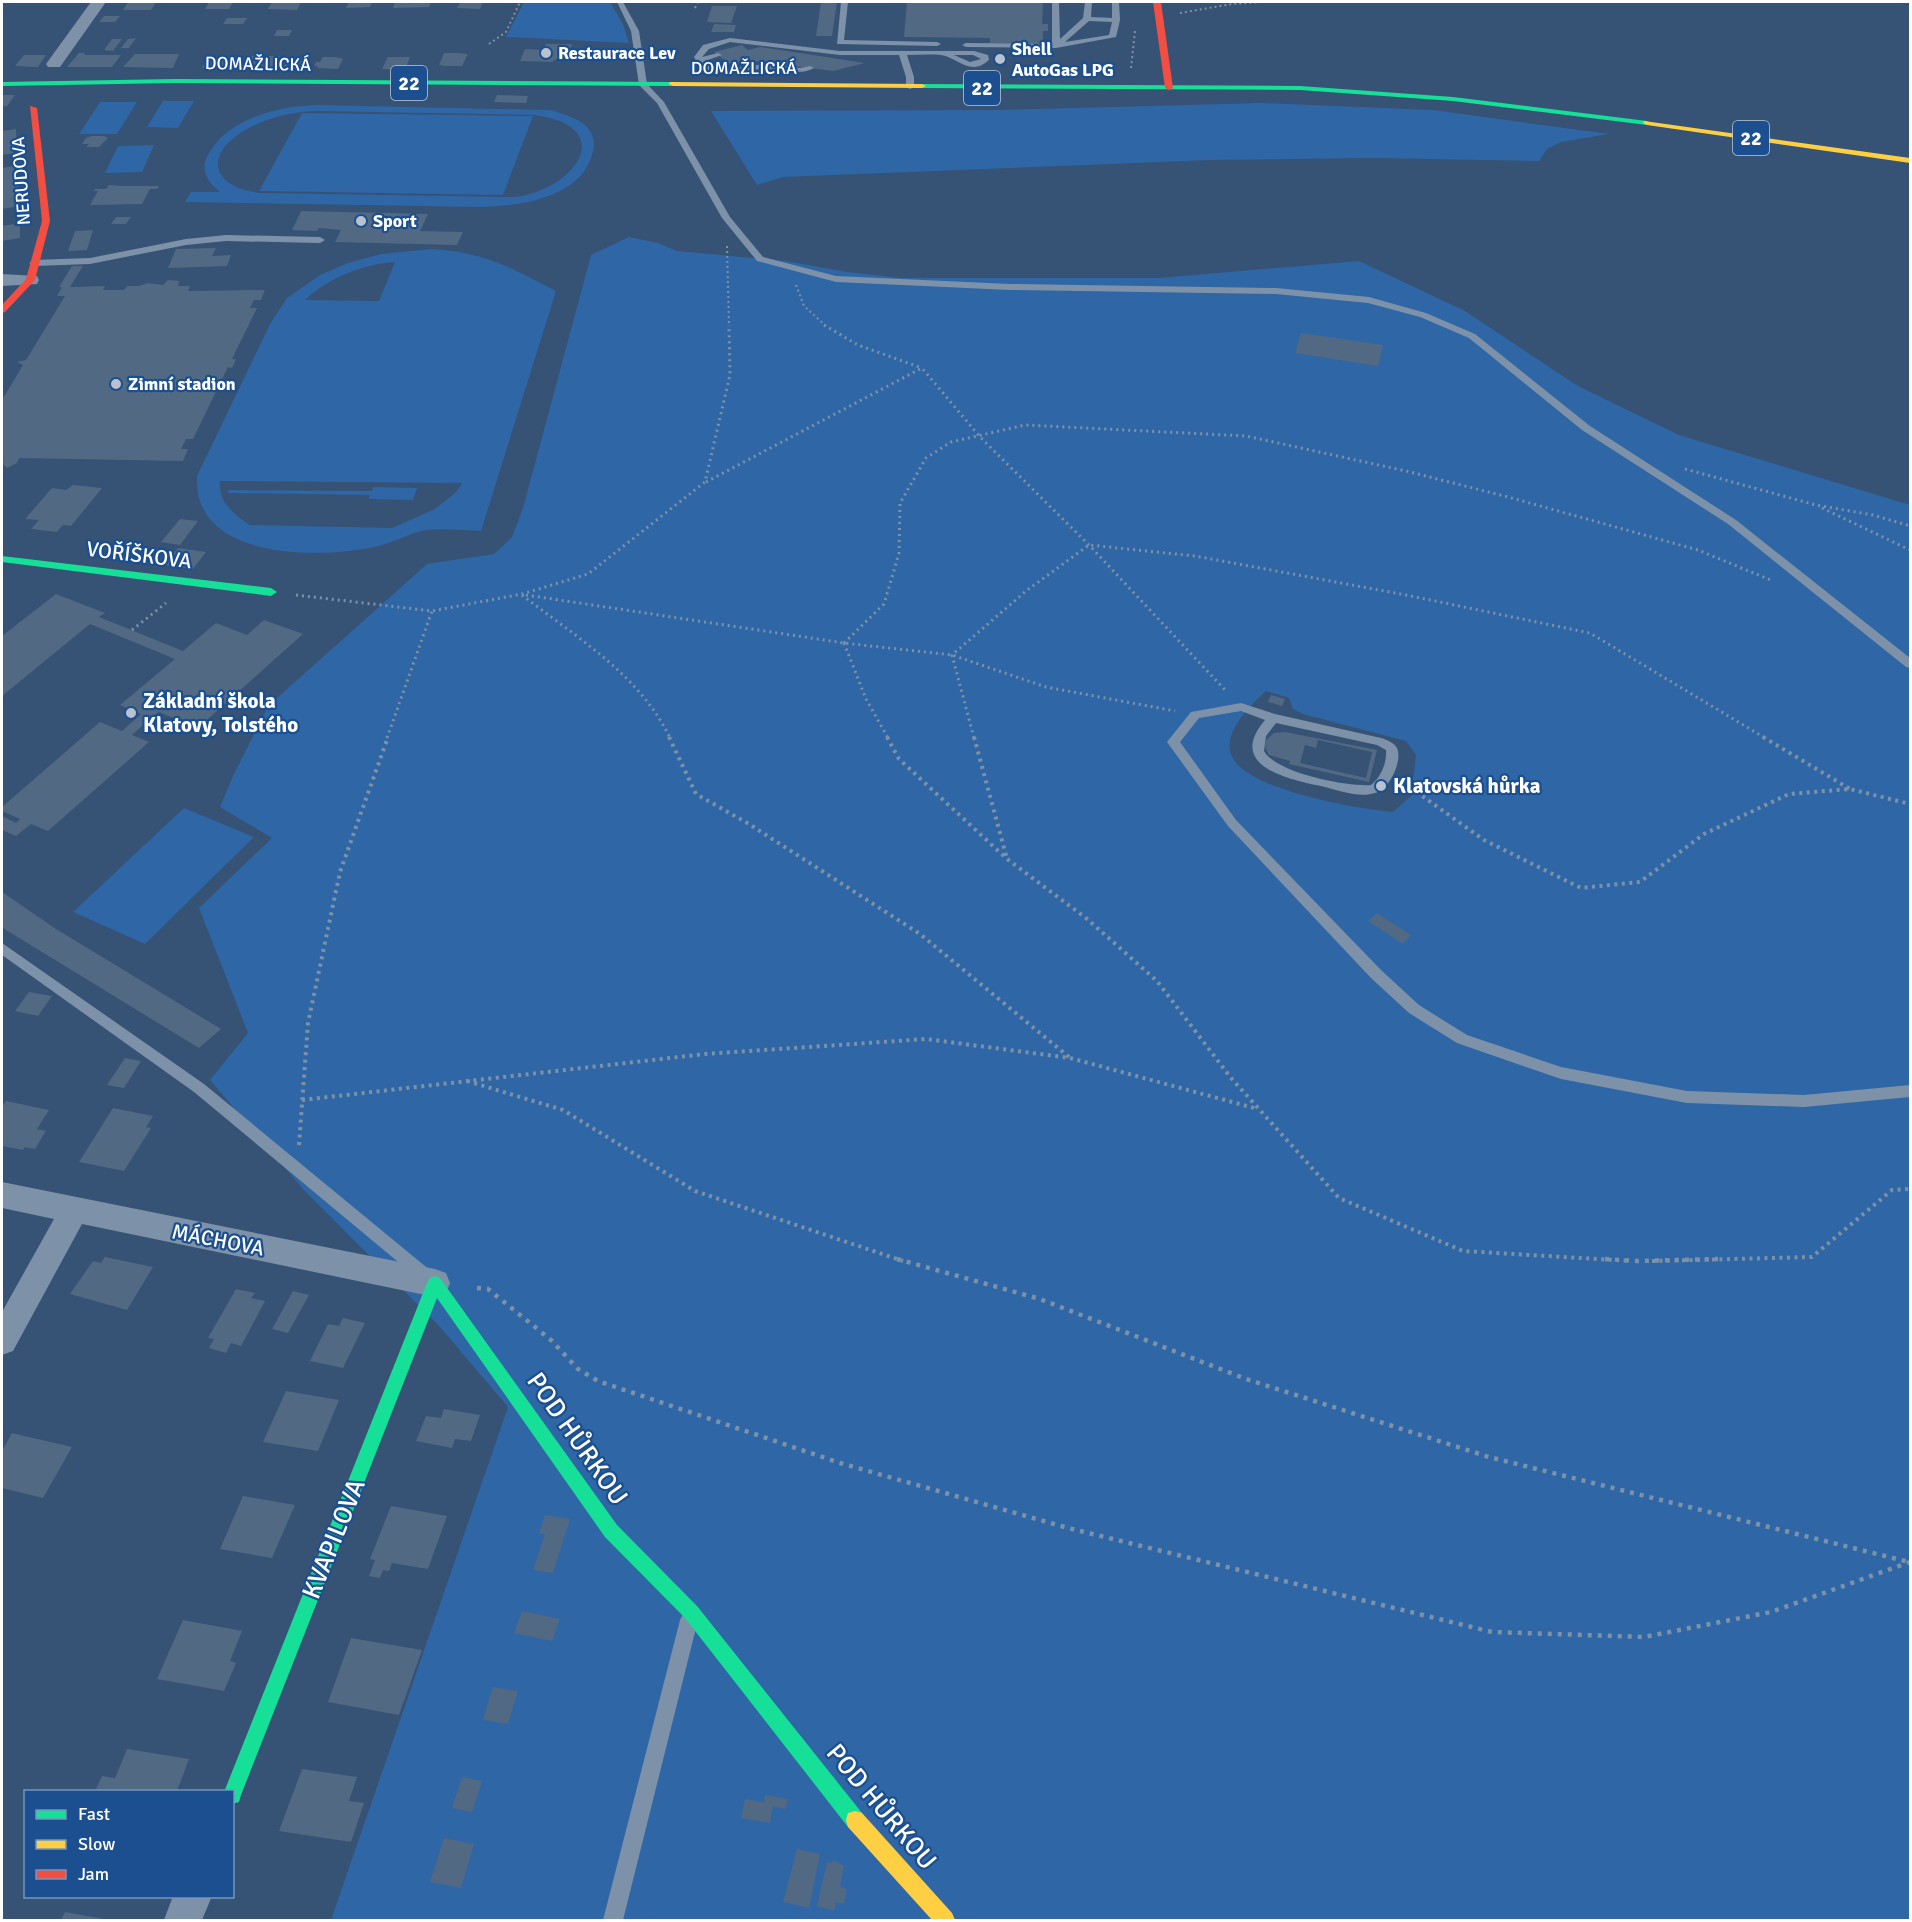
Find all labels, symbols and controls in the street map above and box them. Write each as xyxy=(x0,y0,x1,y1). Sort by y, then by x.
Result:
place label: Shell AutoGas LPG xyxy=(1012,38,1114,81)
place label: Restaurace Lev xyxy=(558,42,676,64)
marker: Restaurace Lev xyxy=(539,46,553,60)
street label: DOMAŽLICKÁ xyxy=(205,52,311,76)
marker: Shell AutoGas LPG xyxy=(993,52,1007,66)
street label: DOMAŽLICKÁ xyxy=(691,57,797,79)
road number: 22 xyxy=(391,66,427,100)
road number: 22 xyxy=(964,71,1000,105)
road number: 22 xyxy=(1733,121,1769,155)
street label: NERUDOVA xyxy=(7,136,35,226)
place label: Sport xyxy=(373,210,417,232)
marker: Sport xyxy=(354,214,368,228)
place label: Zimní stadion xyxy=(128,373,236,395)
marker: Zimní stadion xyxy=(109,377,123,391)
street label: VOŘÍŠKOVA xyxy=(85,536,193,574)
place label: Základní škola Klatovy, Tolstého xyxy=(143,688,298,738)
marker: Základní škola Klatovy, Tolstého xyxy=(124,706,138,720)
place label: Klatovská hůrka xyxy=(1393,773,1541,799)
marker: Klatovská hůrka xyxy=(1374,779,1388,793)
street label: MÁCHOVA xyxy=(169,1218,267,1262)
street label: POD HŮRKOU xyxy=(520,1366,634,1512)
street label: KVAPILOVA xyxy=(295,1474,373,1604)
street label: POD HŮRKOU xyxy=(819,1737,943,1877)
legend xyxy=(24,1790,234,1898)
text: Fast xyxy=(78,1803,110,1825)
text: Slow xyxy=(78,1833,115,1855)
text: Jam xyxy=(78,1863,109,1885)

